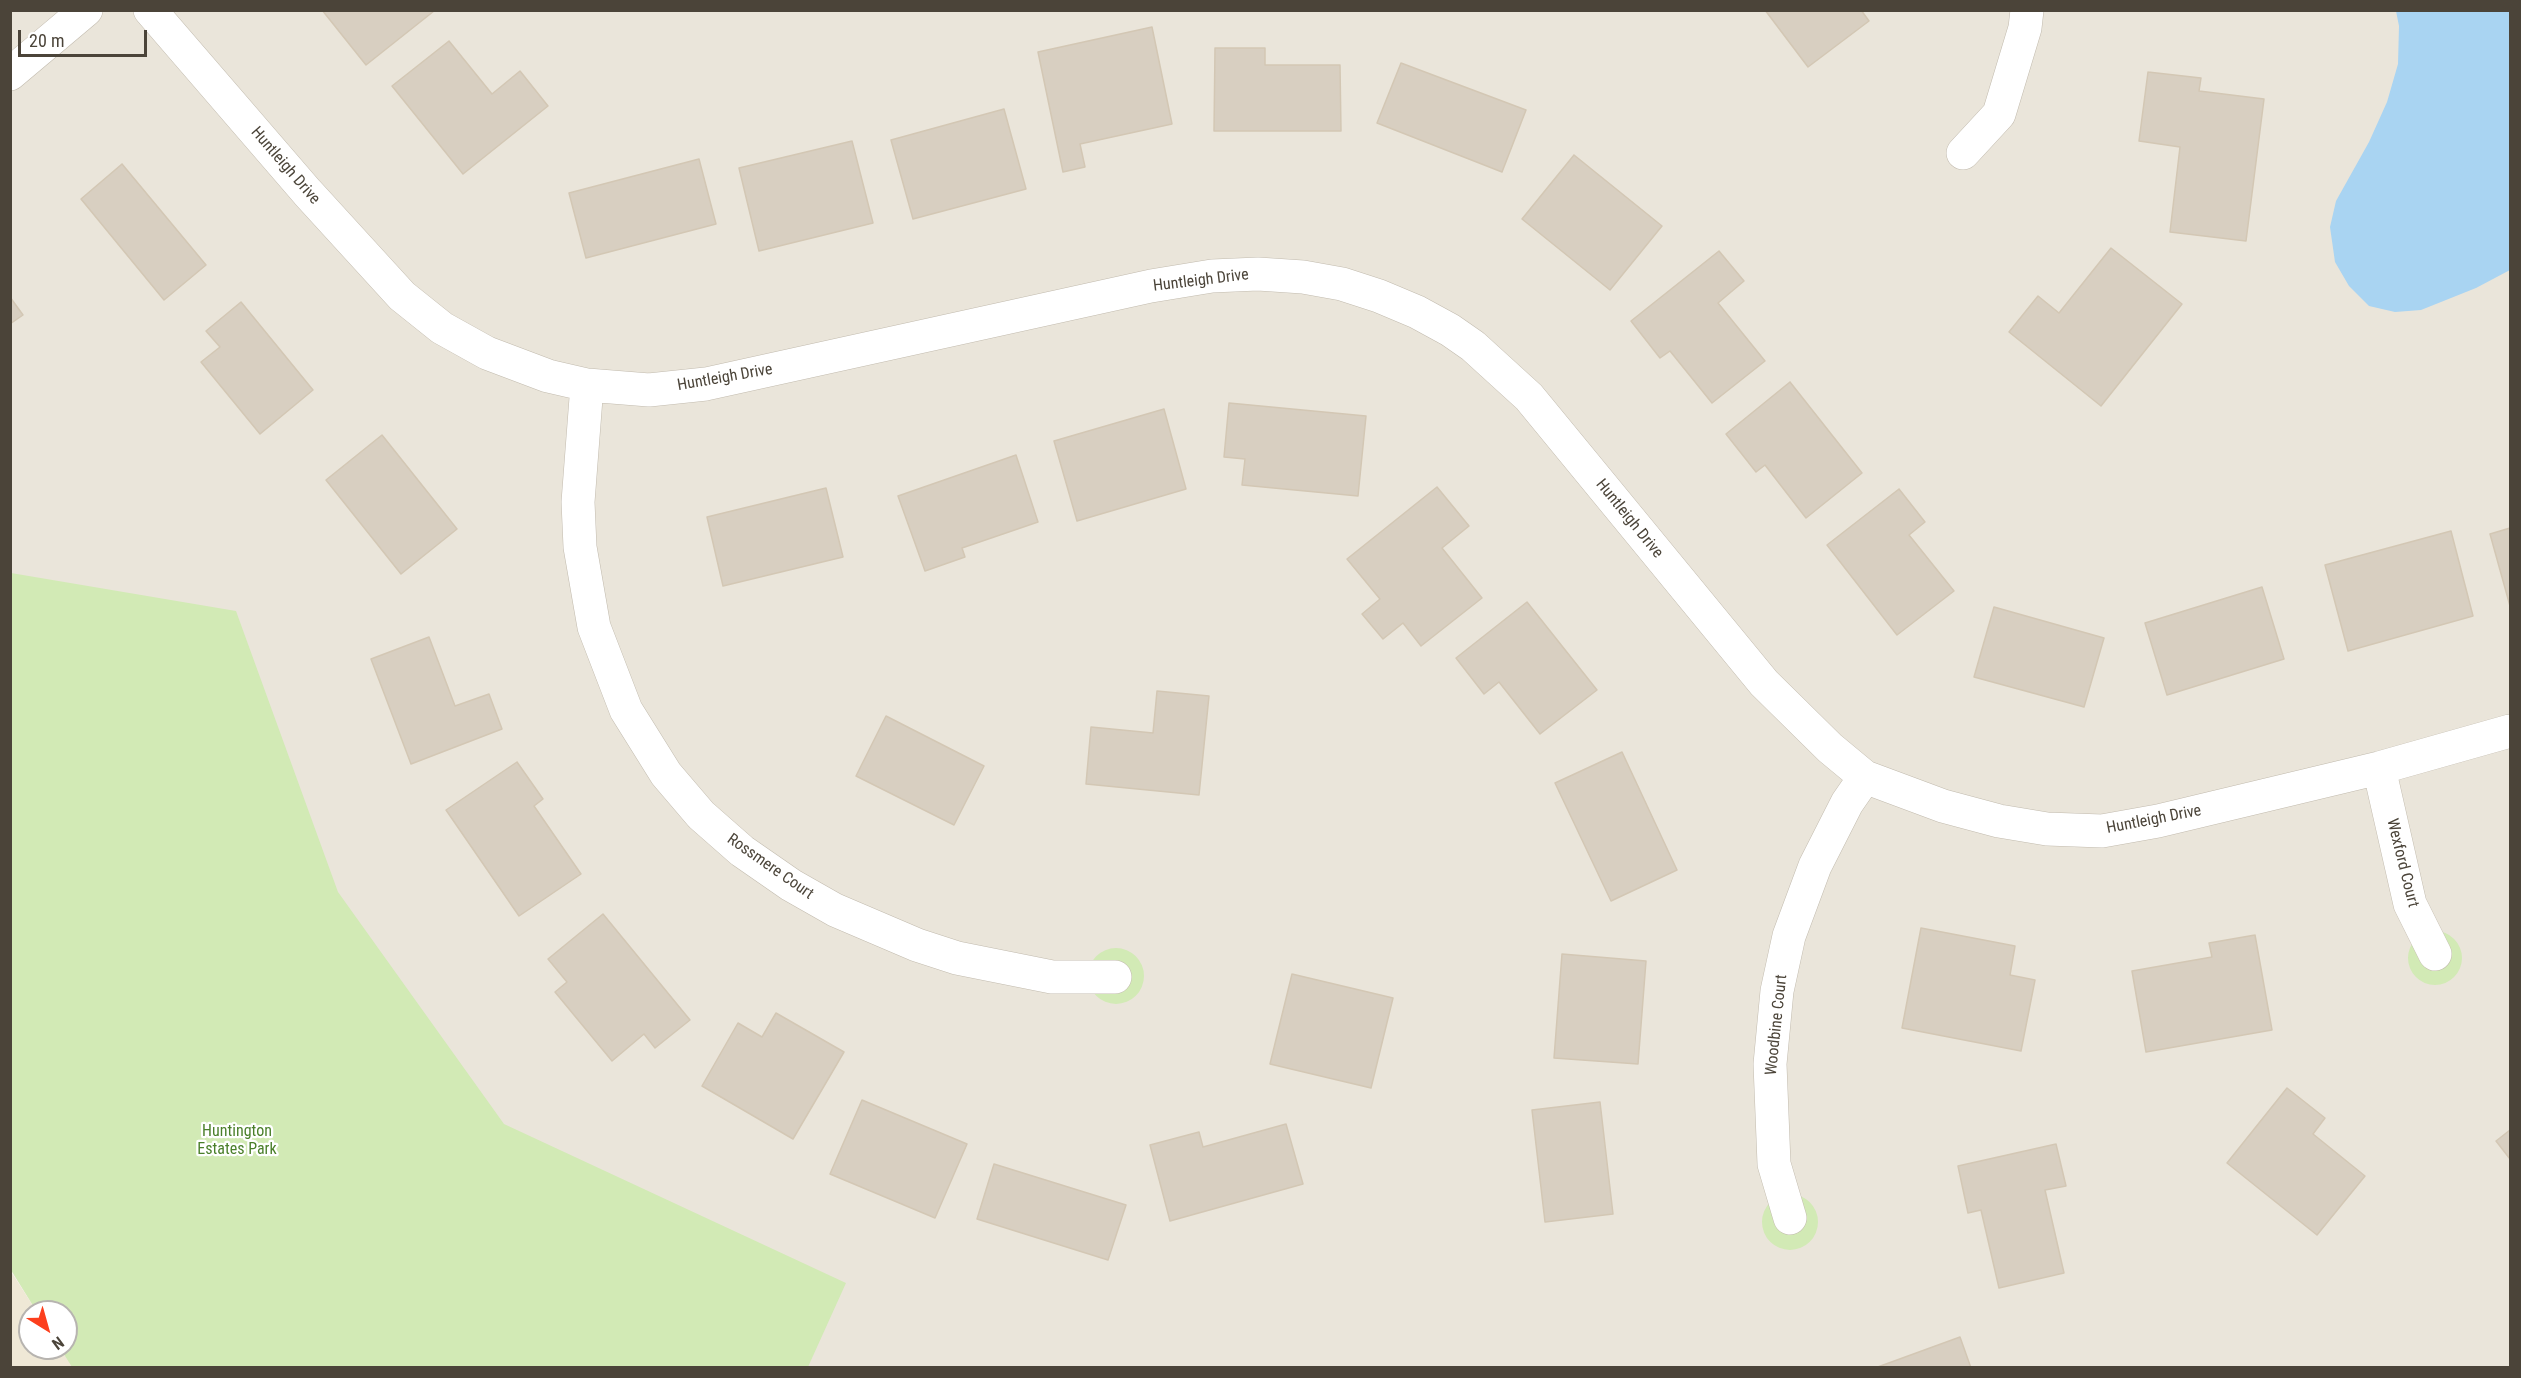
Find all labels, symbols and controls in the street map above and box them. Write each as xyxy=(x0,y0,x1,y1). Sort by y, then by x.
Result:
scale bar xyxy=(21,18,150,56)
text: 20 m xyxy=(29,30,64,51)
street label: Huntleigh Drive xyxy=(246,123,324,209)
street label: Huntleigh Drive xyxy=(1152,266,1250,296)
street label: Huntleigh Drive xyxy=(676,360,774,396)
street label: Huntleigh Drive xyxy=(1591,476,1667,562)
street label: Huntleigh Drive xyxy=(2105,801,2203,839)
street label: Wexford Court xyxy=(2382,817,2422,909)
street label: Rossmere Court xyxy=(723,830,817,904)
street label: Woodbine Court xyxy=(1762,974,1792,1076)
park label: Huntington Estates Park xyxy=(197,1122,277,1160)
north arrow xyxy=(18,1300,78,1360)
text: N xyxy=(48,1333,68,1354)

